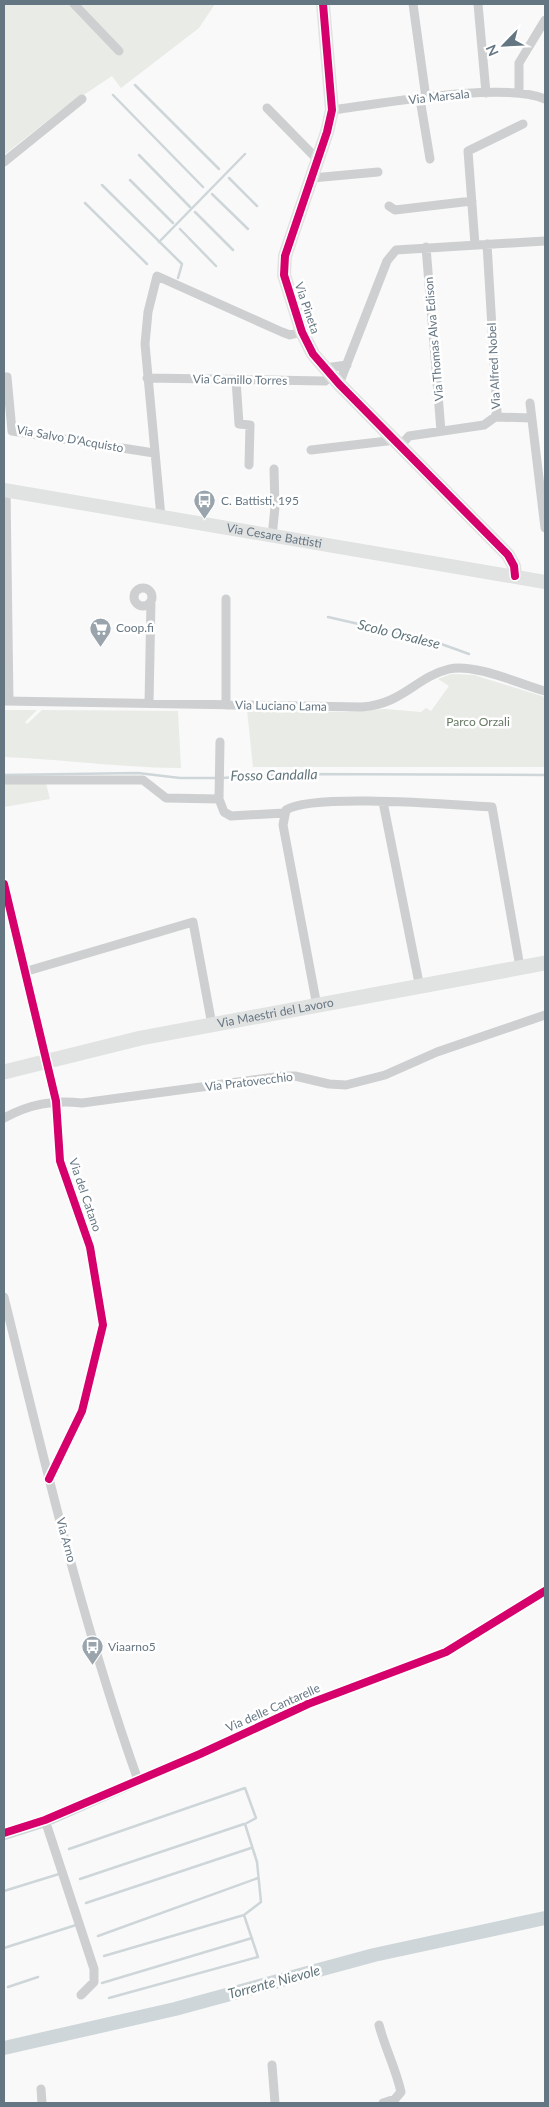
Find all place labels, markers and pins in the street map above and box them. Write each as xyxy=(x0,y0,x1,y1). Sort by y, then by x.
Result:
bus stop icon: C. Battisti, 195 xyxy=(193,489,217,520)
place label: C. Battisti, 195 xyxy=(221,493,299,508)
supermarket icon: Coop.fi xyxy=(88,616,112,647)
place label: Coop.fi xyxy=(116,620,154,635)
bus stop icon: Viaarno5 xyxy=(80,1635,104,1666)
place label: Viaarno5 xyxy=(108,1639,156,1654)

